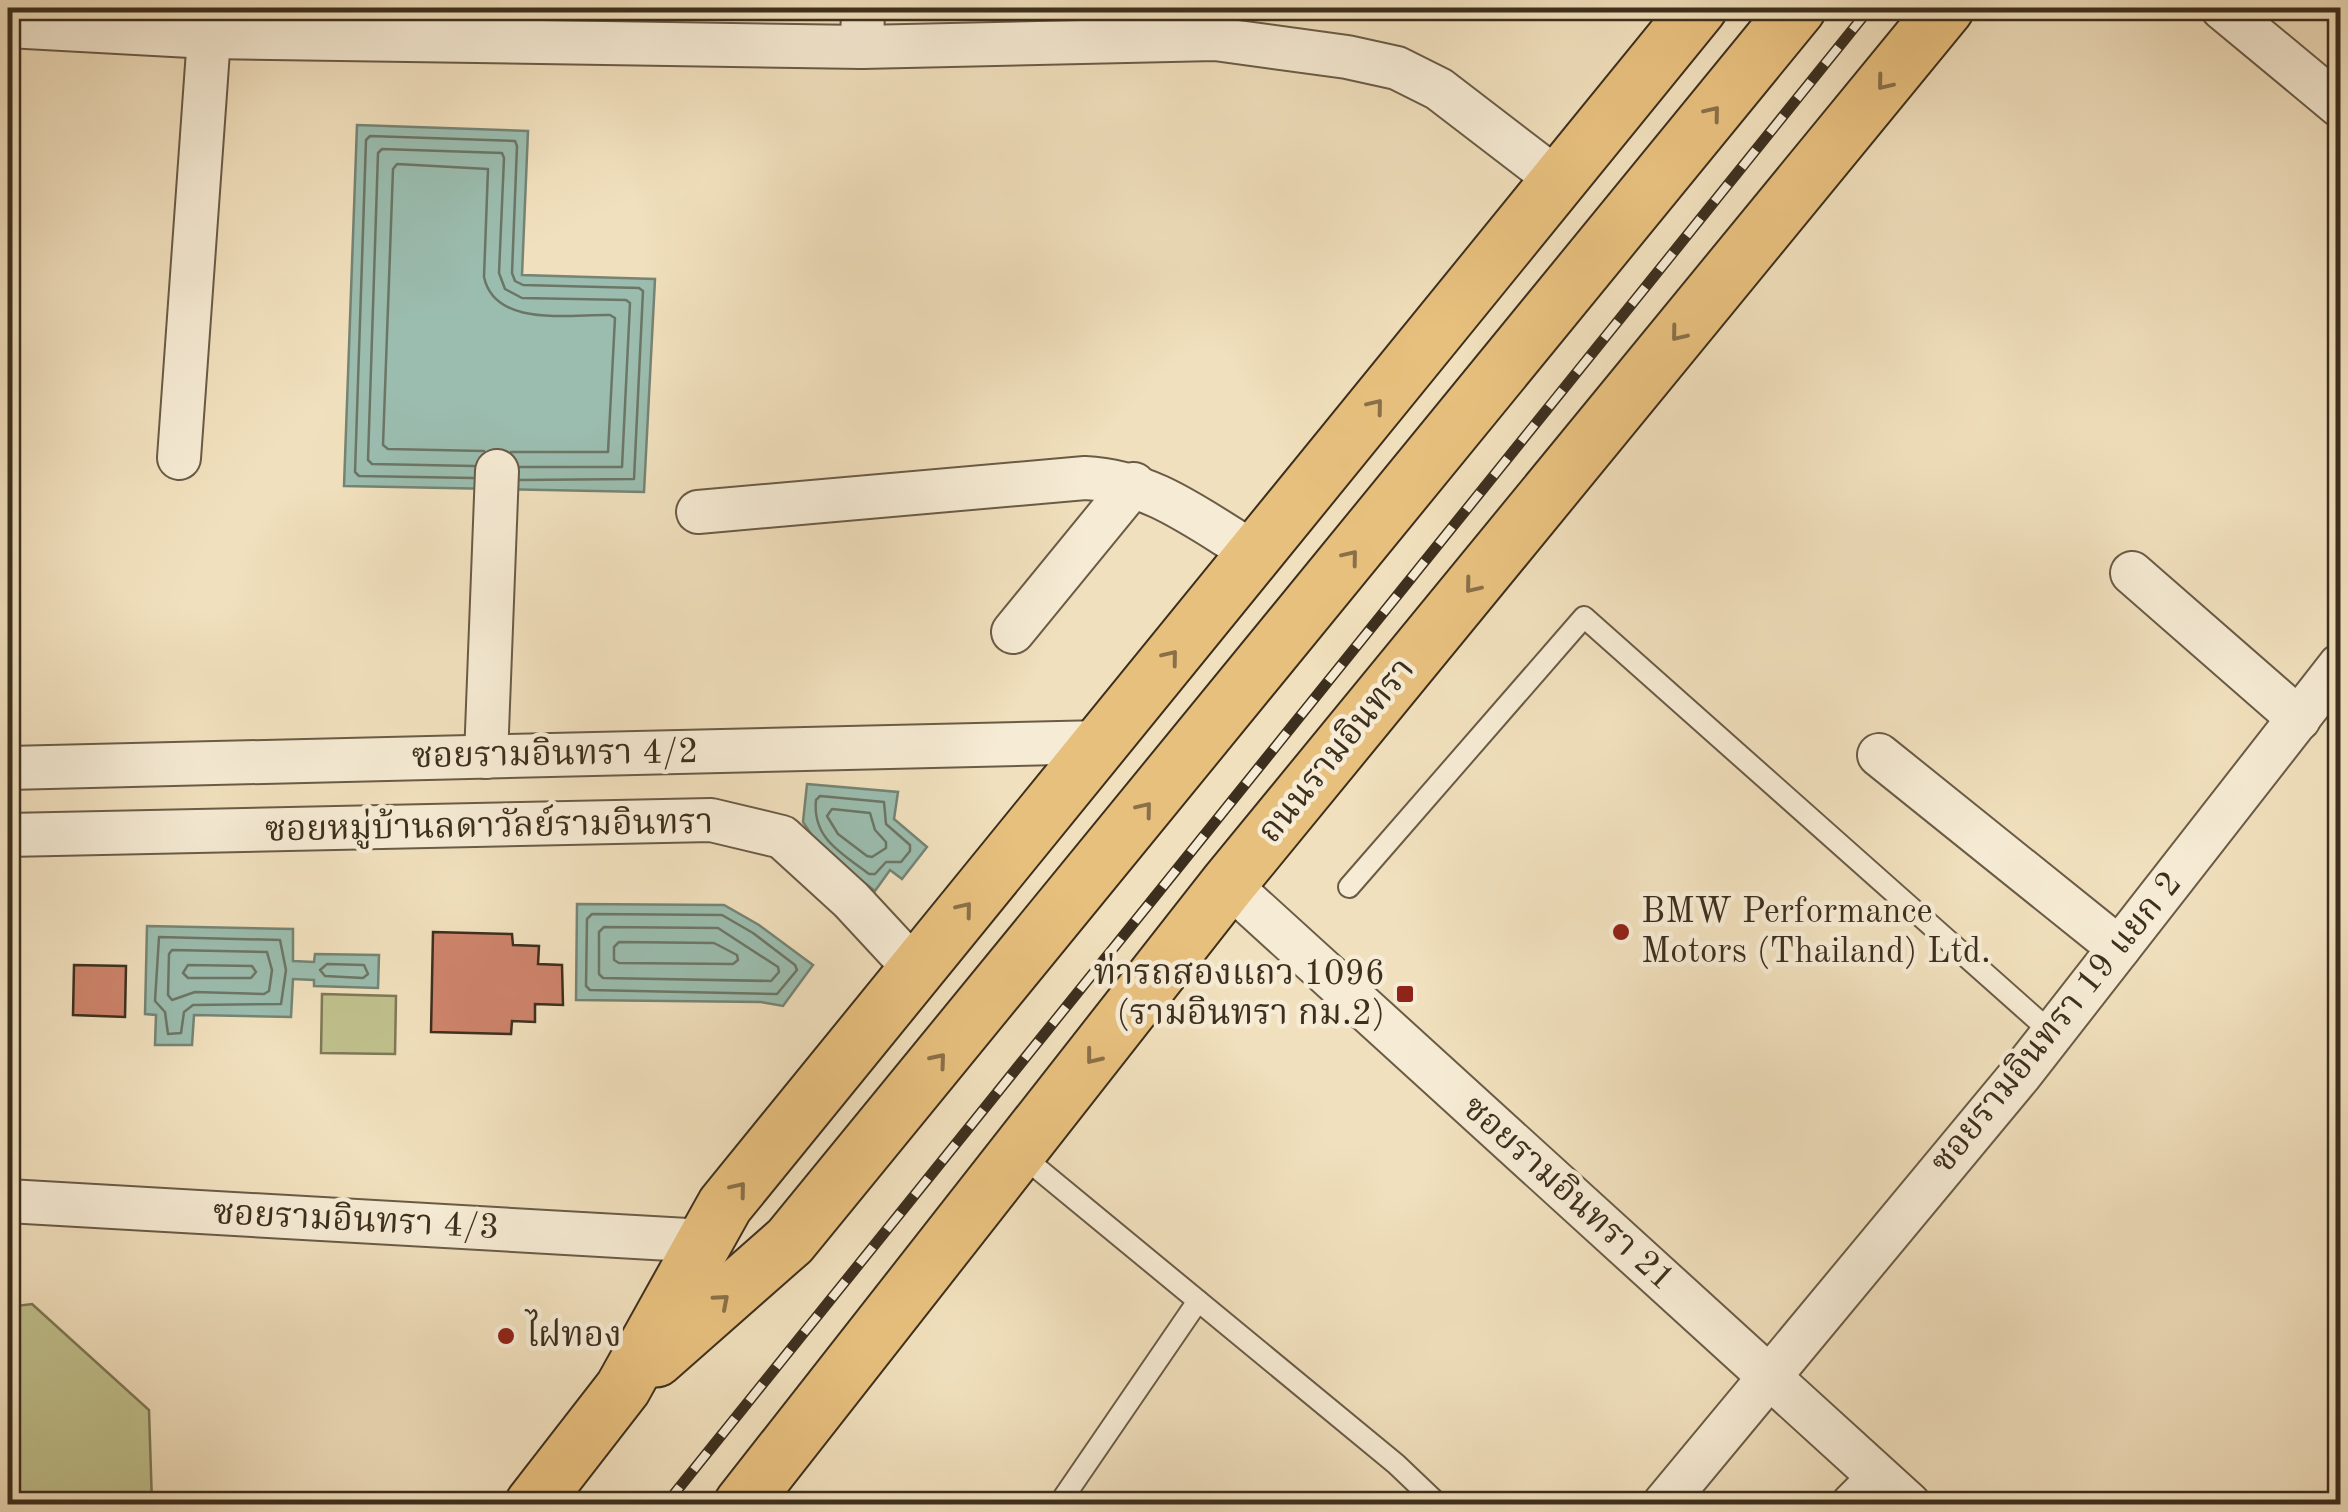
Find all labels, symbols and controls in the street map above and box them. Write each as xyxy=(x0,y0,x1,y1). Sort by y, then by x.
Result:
one-way arrow xyxy=(1878,71,1896,89)
one-way arrow xyxy=(1701,107,1719,125)
one-way arrow xyxy=(1672,323,1690,341)
one-way arrow xyxy=(1364,399,1382,417)
one-way arrow xyxy=(1339,551,1357,569)
one-way arrow xyxy=(1466,575,1484,593)
one-way arrow xyxy=(1159,651,1177,669)
street label: ถนนรามอินทรา xyxy=(1251,651,1422,850)
street label: ซอยรามอินทรา 4/2 xyxy=(411,733,699,775)
street label: ซอยหมู่บ้านลดาวัลย์รามอินทรา xyxy=(264,801,714,851)
one-way arrow xyxy=(1133,802,1151,820)
street label: ซอยรามอินทรา 19 แยก 2 xyxy=(1923,865,2189,1180)
place label: BMW Performance Motors (Thailand) Ltd. xyxy=(1641,895,1991,970)
one-way arrow xyxy=(953,902,971,920)
marker: BMW Performance Motors (Thailand) Ltd. xyxy=(1610,921,1632,943)
place label: ท่ารถสองแถว 1096 (รามอินทรา กม.2) xyxy=(1094,952,1385,1032)
marker: ท่ารถสองแถว 1096 (รามอินทรา กม.2) xyxy=(1394,983,1416,1005)
one-way arrow xyxy=(1087,1046,1105,1064)
one-way arrow xyxy=(927,1053,945,1071)
street label: ซอยรามอินทรา 21 xyxy=(1455,1089,1682,1298)
one-way arrow xyxy=(727,1182,745,1200)
street label: ซอยรามอินทรา 4/3 xyxy=(212,1194,500,1246)
one-way arrow xyxy=(710,1294,729,1312)
place label: ไฝทอง xyxy=(524,1309,622,1354)
marker: ไฝทอง xyxy=(495,1325,517,1347)

